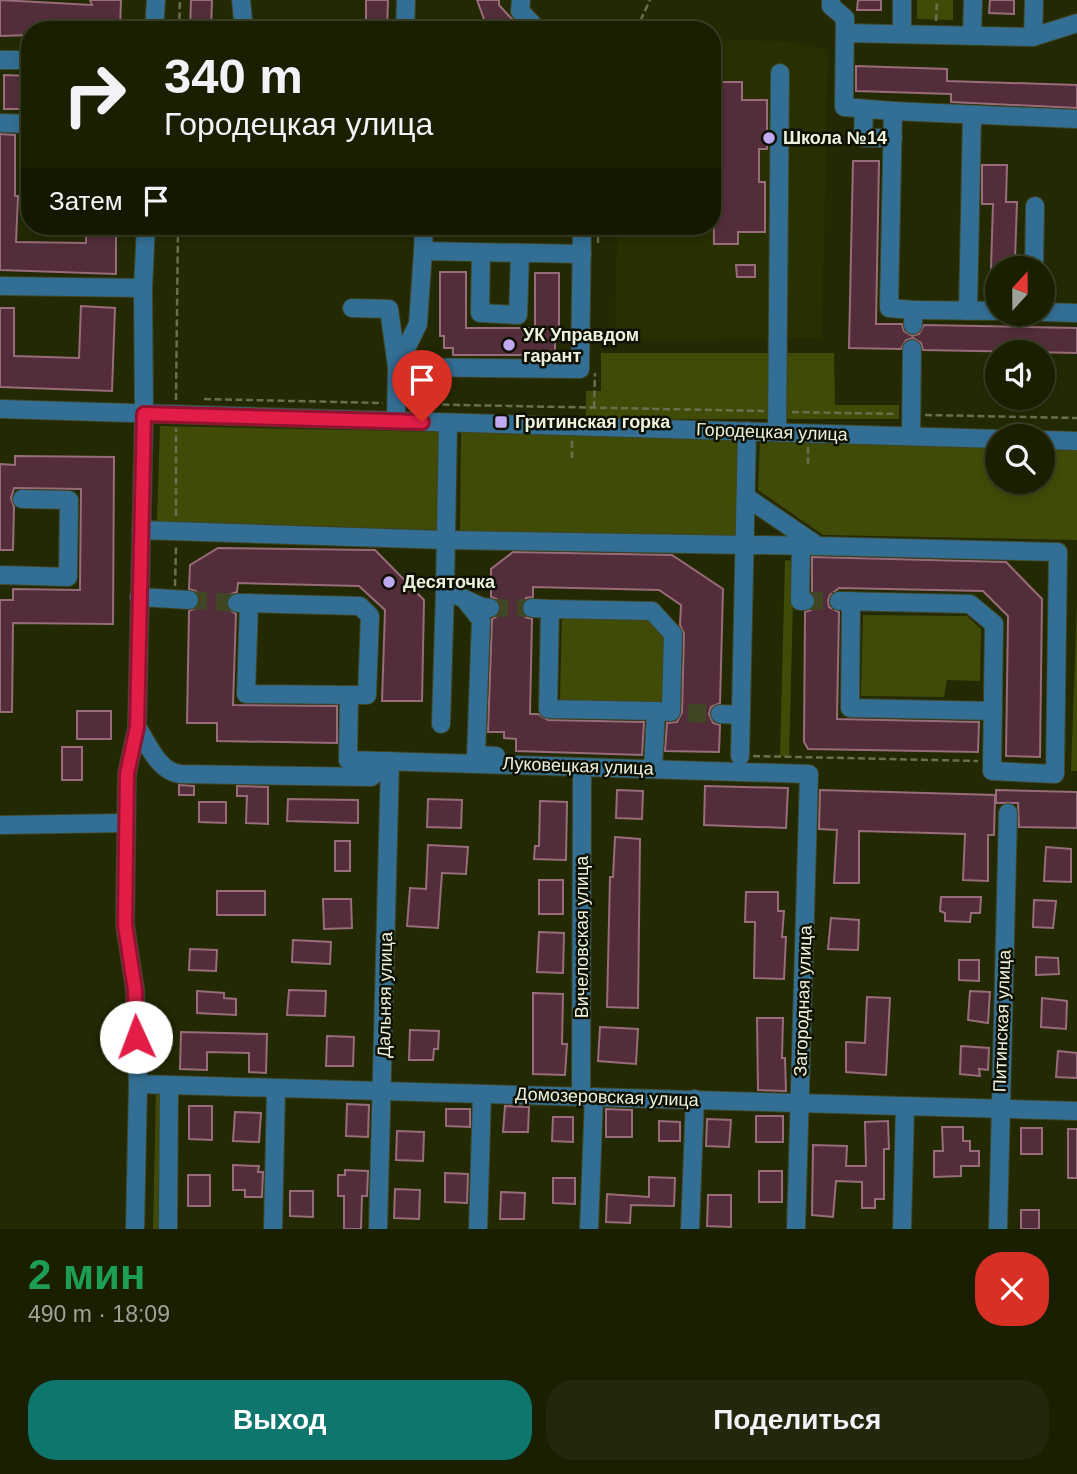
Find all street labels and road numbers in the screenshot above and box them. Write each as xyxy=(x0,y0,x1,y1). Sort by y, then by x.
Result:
street label: Городецкая улица xyxy=(696,419,849,445)
street label: Луковецкая улица xyxy=(502,753,655,779)
street label: Вичеловская улица xyxy=(572,855,592,1018)
street label: Загородная улица xyxy=(790,924,816,1077)
street label: Дальняя улица xyxy=(374,931,396,1058)
street label: Питинская улица xyxy=(990,948,1015,1093)
street label: Домозеровская улица xyxy=(515,1084,700,1110)

